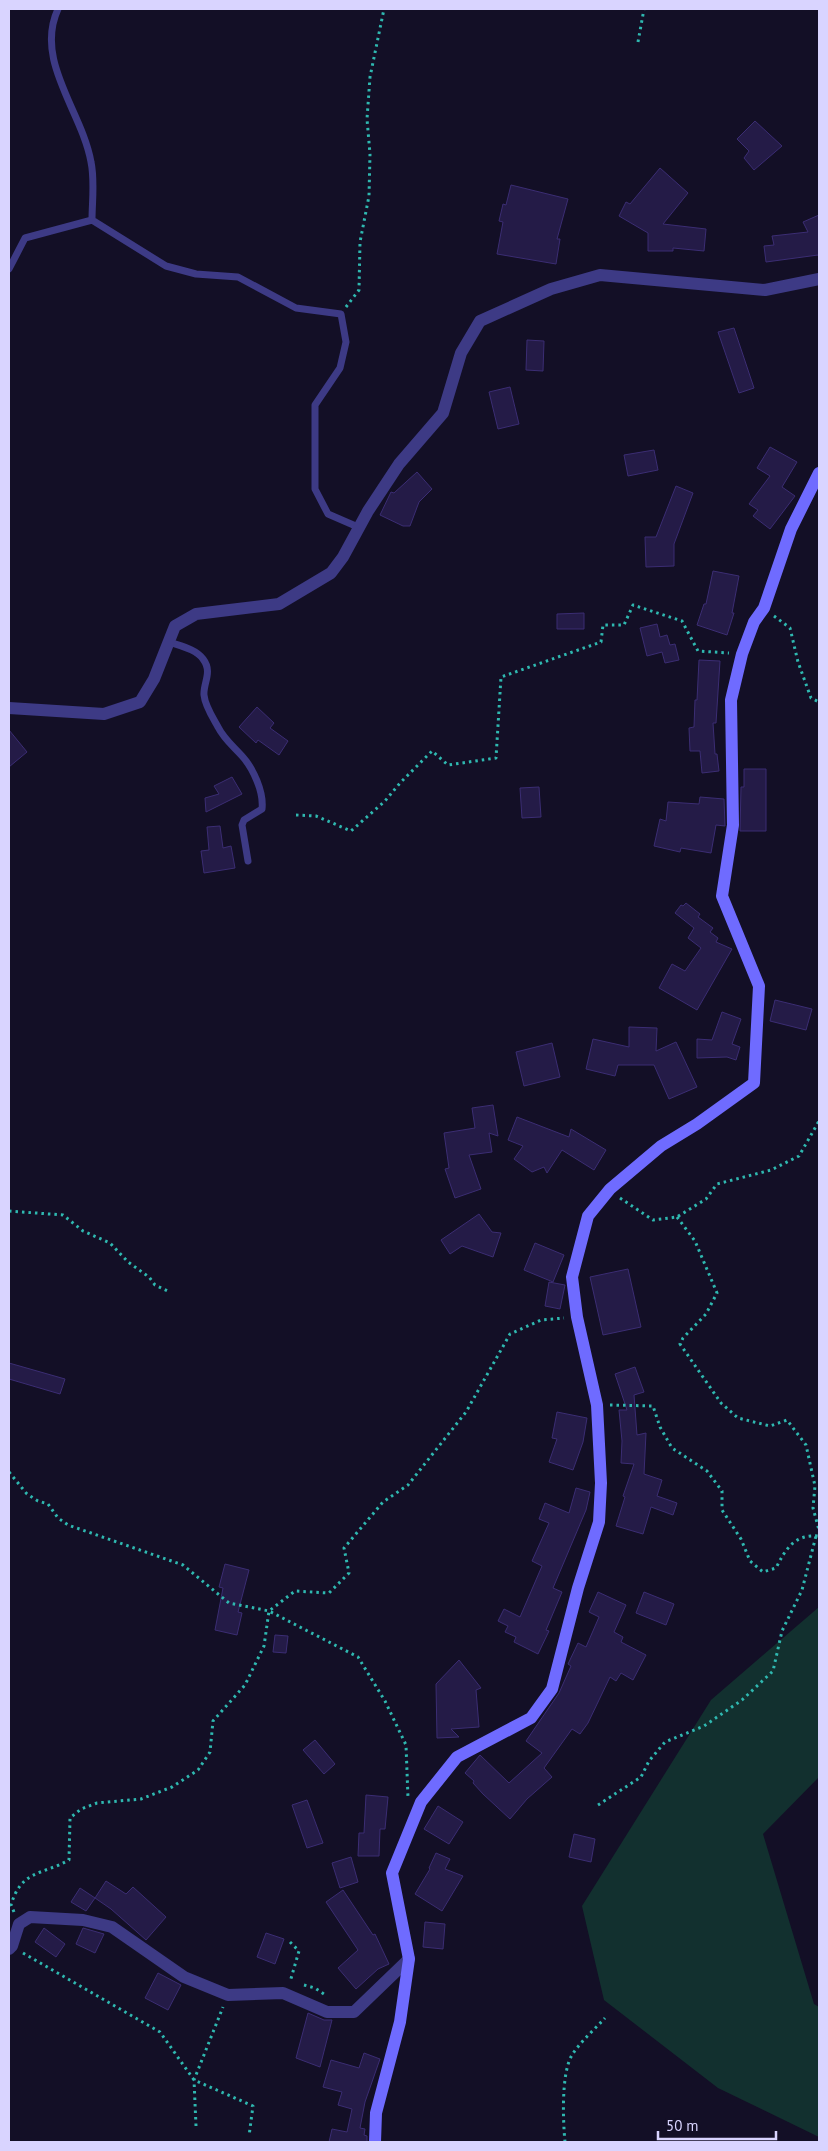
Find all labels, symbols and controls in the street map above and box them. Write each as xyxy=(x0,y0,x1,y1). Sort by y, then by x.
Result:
scale bar xyxy=(658,2108,776,2140)
text: 50 m xyxy=(666,2116,699,2135)

